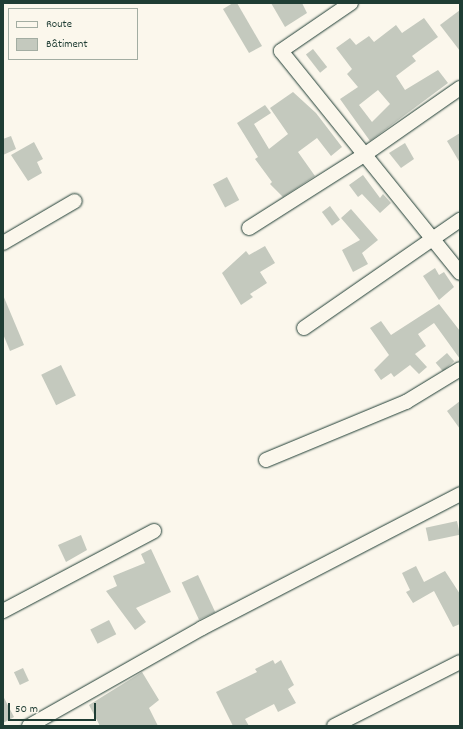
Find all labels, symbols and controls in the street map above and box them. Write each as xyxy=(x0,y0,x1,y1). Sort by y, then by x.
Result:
legend xyxy=(8,8,138,60)
text: Route xyxy=(46,16,72,33)
text: Bâtiment xyxy=(46,36,88,53)
scale bar xyxy=(10,695,98,721)
text: 50 m xyxy=(15,701,38,718)

